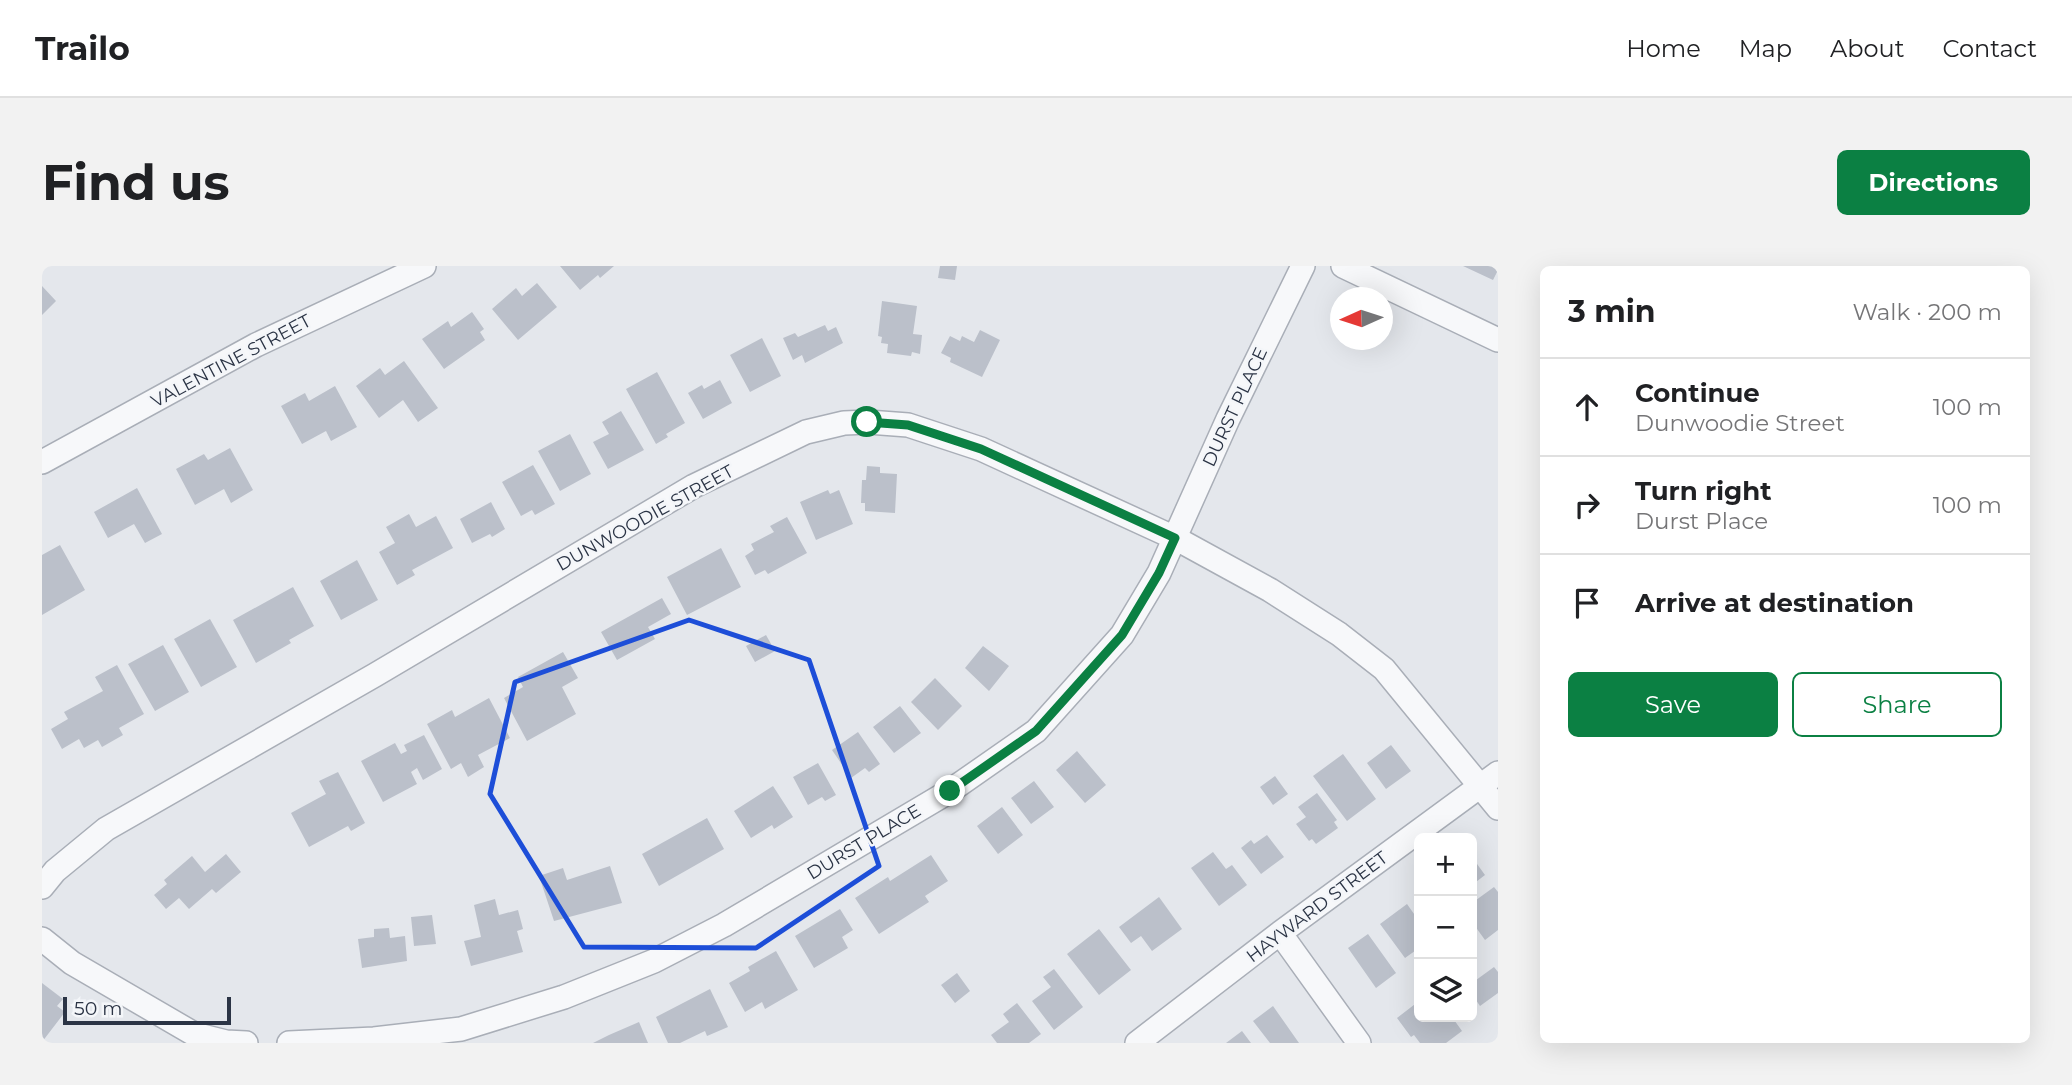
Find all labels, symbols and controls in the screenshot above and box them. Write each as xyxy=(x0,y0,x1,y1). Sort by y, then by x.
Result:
text: Trailo xyxy=(35,28,130,68)
text: Home xyxy=(1626,34,1701,63)
text: Map xyxy=(1739,34,1792,63)
text: About xyxy=(1830,34,1904,63)
text: Contact xyxy=(1942,34,2037,63)
button: Directions xyxy=(1837,150,2030,215)
text: Find us xyxy=(42,153,230,212)
north arrow xyxy=(1330,287,1393,350)
text: 3 min xyxy=(1568,293,1655,330)
text: Walk · 200 m xyxy=(1852,298,2002,326)
street label: VALENTINE STREET xyxy=(147,309,315,412)
street label: DURST PLACE xyxy=(1198,344,1272,470)
text: Continue xyxy=(1635,377,1760,409)
icon: ahead xyxy=(1568,388,1606,426)
text: 100 m xyxy=(1933,393,2002,421)
route start xyxy=(851,406,882,437)
text: Dunwoodie Street xyxy=(1635,409,1845,437)
street label: DUNWOODIE STREET xyxy=(553,460,738,576)
text: Turn right xyxy=(1635,475,1771,507)
icon: right xyxy=(1568,486,1606,524)
text: 100 m xyxy=(1933,491,2002,519)
text: Durst Place xyxy=(1635,507,1768,535)
icon: arrive xyxy=(1568,584,1606,622)
text: Arrive at destination xyxy=(1635,587,1914,619)
button: Save xyxy=(1568,672,1778,737)
button: Share xyxy=(1792,672,2002,737)
route end xyxy=(934,775,965,806)
street label: DURST PLACE xyxy=(803,799,925,885)
map controls xyxy=(1414,833,1477,1022)
button: + xyxy=(1414,833,1477,896)
street label: HAYWARD STREET xyxy=(1242,846,1393,967)
button: − xyxy=(1414,896,1477,959)
button: layers xyxy=(1414,959,1477,1022)
scale bar xyxy=(63,994,231,1026)
text: 50 m xyxy=(74,997,122,1020)

